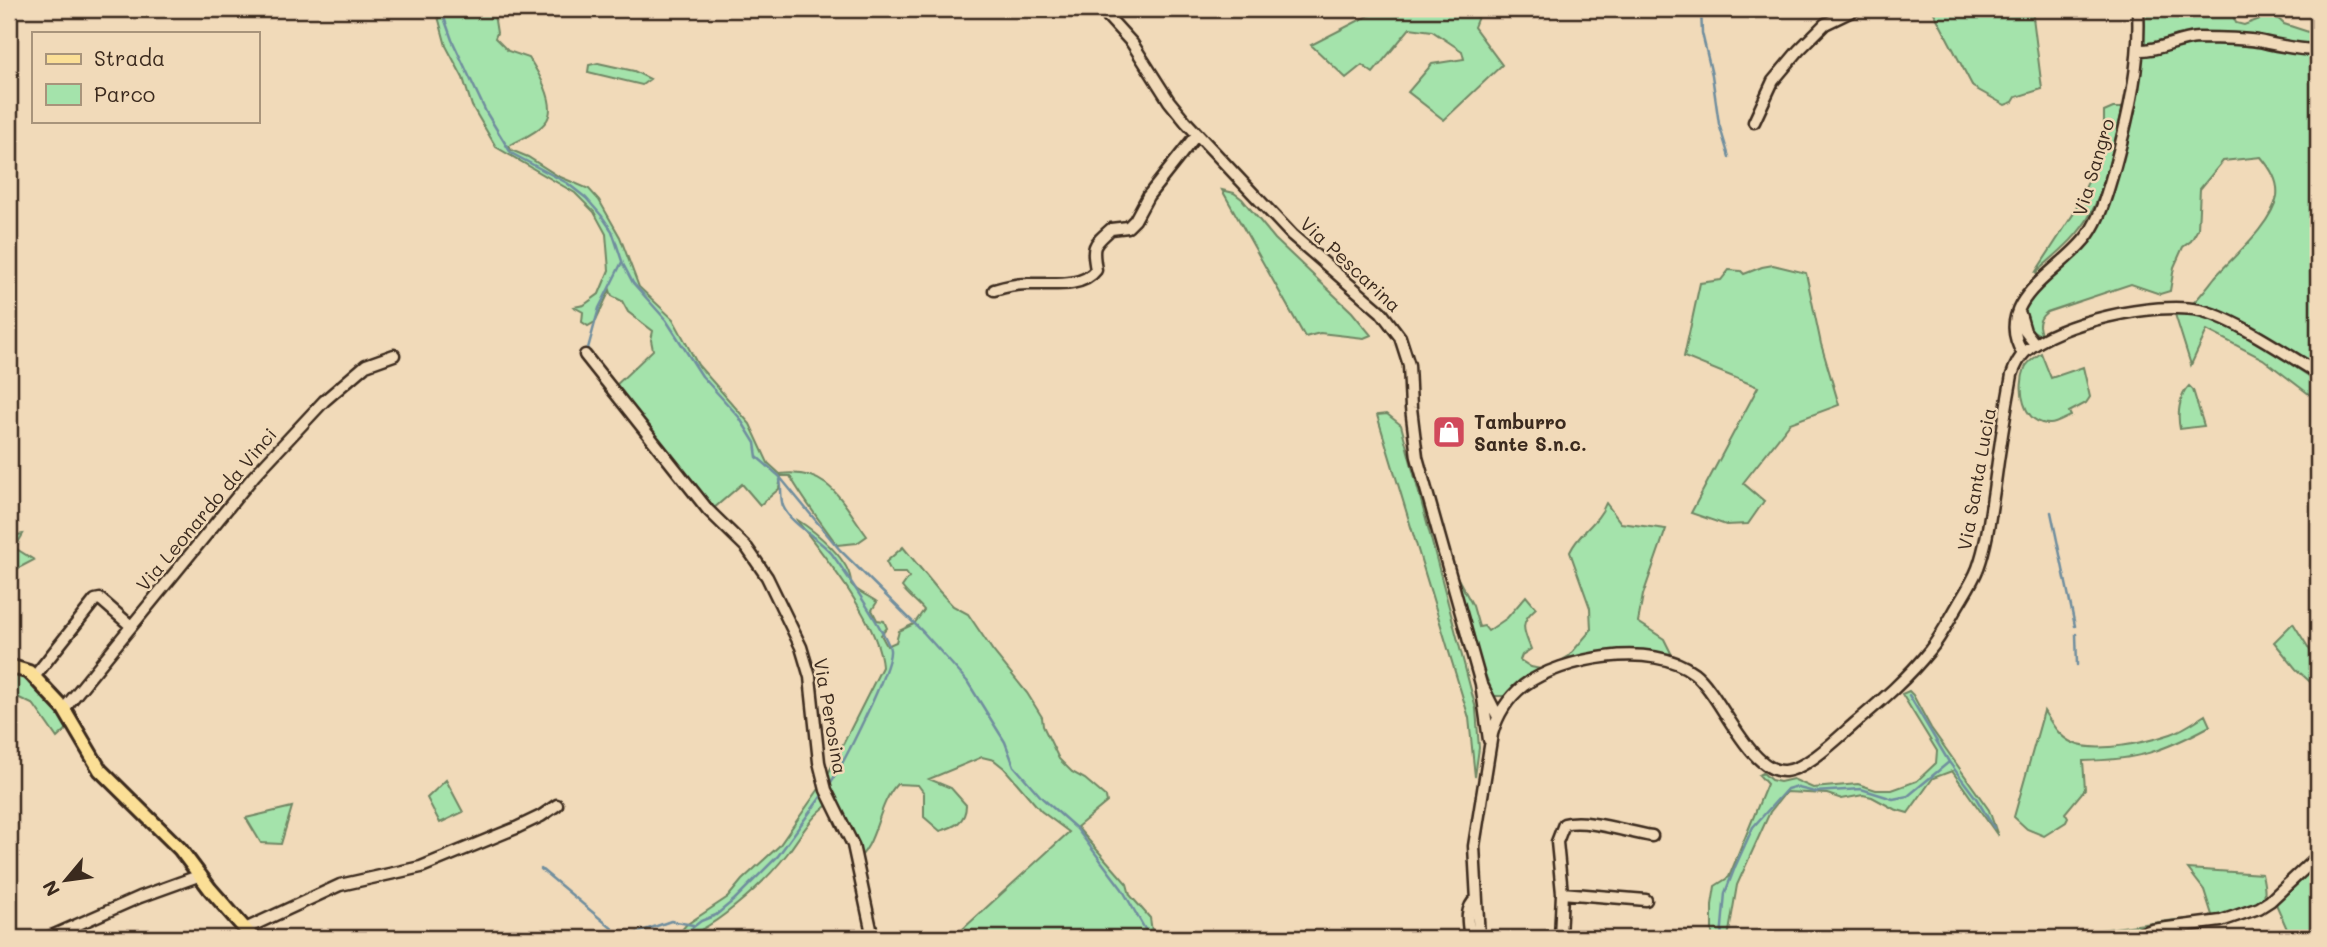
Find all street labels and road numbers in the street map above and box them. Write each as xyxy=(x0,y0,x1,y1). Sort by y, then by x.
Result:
street label: Via Sangro xyxy=(2066,115,2120,219)
street label: Via Pescarina xyxy=(1295,211,1407,317)
street label: Via Santa Lucia xyxy=(1951,406,2001,552)
street label: Via Leonardo da Vinci xyxy=(130,422,282,596)
street label: Via Perosina xyxy=(808,656,854,776)

